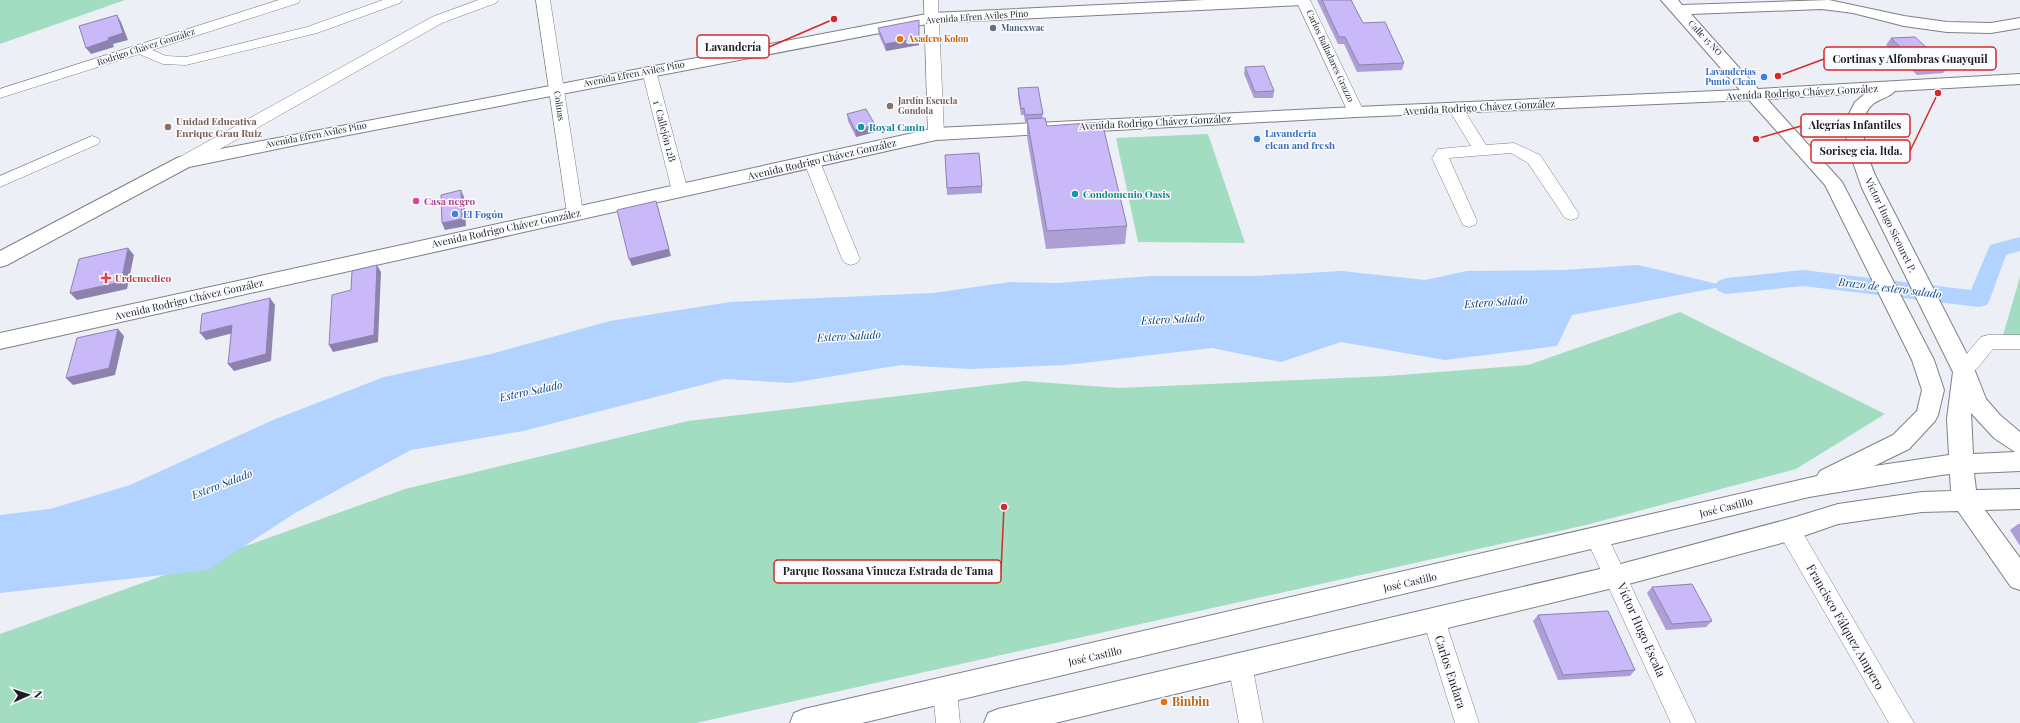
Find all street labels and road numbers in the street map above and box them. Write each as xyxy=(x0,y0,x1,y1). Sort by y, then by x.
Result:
street label: Avenida Efren Aviles Pino xyxy=(924,6,1029,26)
street label: Carlos Balladares Grazzo xyxy=(1304,7,1358,104)
street label: Calle 15 NO xyxy=(1686,17,1726,58)
street label: Rodrigo Chávez González xyxy=(95,25,196,68)
street label: Avenida Efren Aviles Pino xyxy=(581,57,685,89)
street label: Avenida Rodrigo Chávez González xyxy=(1725,81,1879,103)
street label: Colinas xyxy=(552,90,568,122)
street label: Avenida Rodrigo Chávez González xyxy=(1402,96,1556,118)
street label: 1° Callejón 12B xyxy=(650,99,680,163)
street label: Avenida Rodrigo Chávez González xyxy=(1078,111,1232,133)
street label: Avenida Efren Aviles Pino xyxy=(263,118,367,150)
street label: Avenida Rodrigo Chávez González xyxy=(745,135,898,183)
street label: Víctor Hugo Sicouret P. xyxy=(1862,175,1920,275)
street label: Avenida Rodrigo Chávez González xyxy=(429,205,582,251)
street label: Avenida Rodrigo Chávez González xyxy=(112,275,265,323)
street label: José Castillo xyxy=(1697,493,1755,521)
street label: Francisco Fálquez Ampero xyxy=(1803,561,1889,693)
street label: José Castillo xyxy=(1381,569,1439,595)
street label: Víctor Hugo Escala xyxy=(1614,579,1670,679)
street label: Carlos Endara xyxy=(1432,633,1470,710)
street label: José Castillo xyxy=(1066,643,1124,669)

